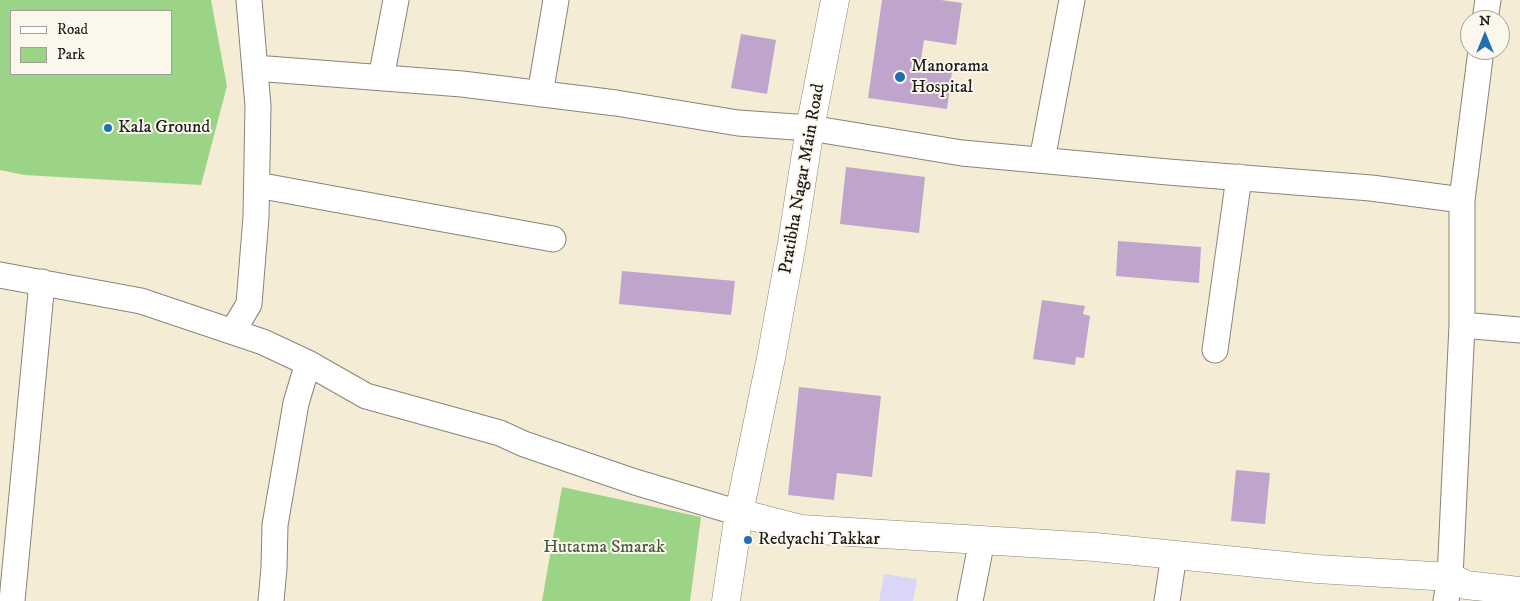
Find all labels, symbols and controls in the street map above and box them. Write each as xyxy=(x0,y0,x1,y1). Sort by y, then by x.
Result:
legend xyxy=(10,10,172,75)
north arrow xyxy=(1460,10,1510,60)
text: N xyxy=(1479,12,1491,30)
text: Road xyxy=(57,20,88,39)
text: Park xyxy=(57,45,85,64)
place label: Manorama Hospital xyxy=(911,56,989,98)
marker: Manorama Hospital xyxy=(893,70,907,84)
street label: Pratibha Nagar Main Road xyxy=(776,82,830,276)
place label: Kala Ground xyxy=(118,117,210,139)
marker: Kala Ground xyxy=(102,122,114,134)
place label: Redyachi Takkar xyxy=(758,529,880,551)
marker: Redyachi Takkar xyxy=(742,534,754,546)
park label: Hutatma Smarak xyxy=(543,537,665,559)

